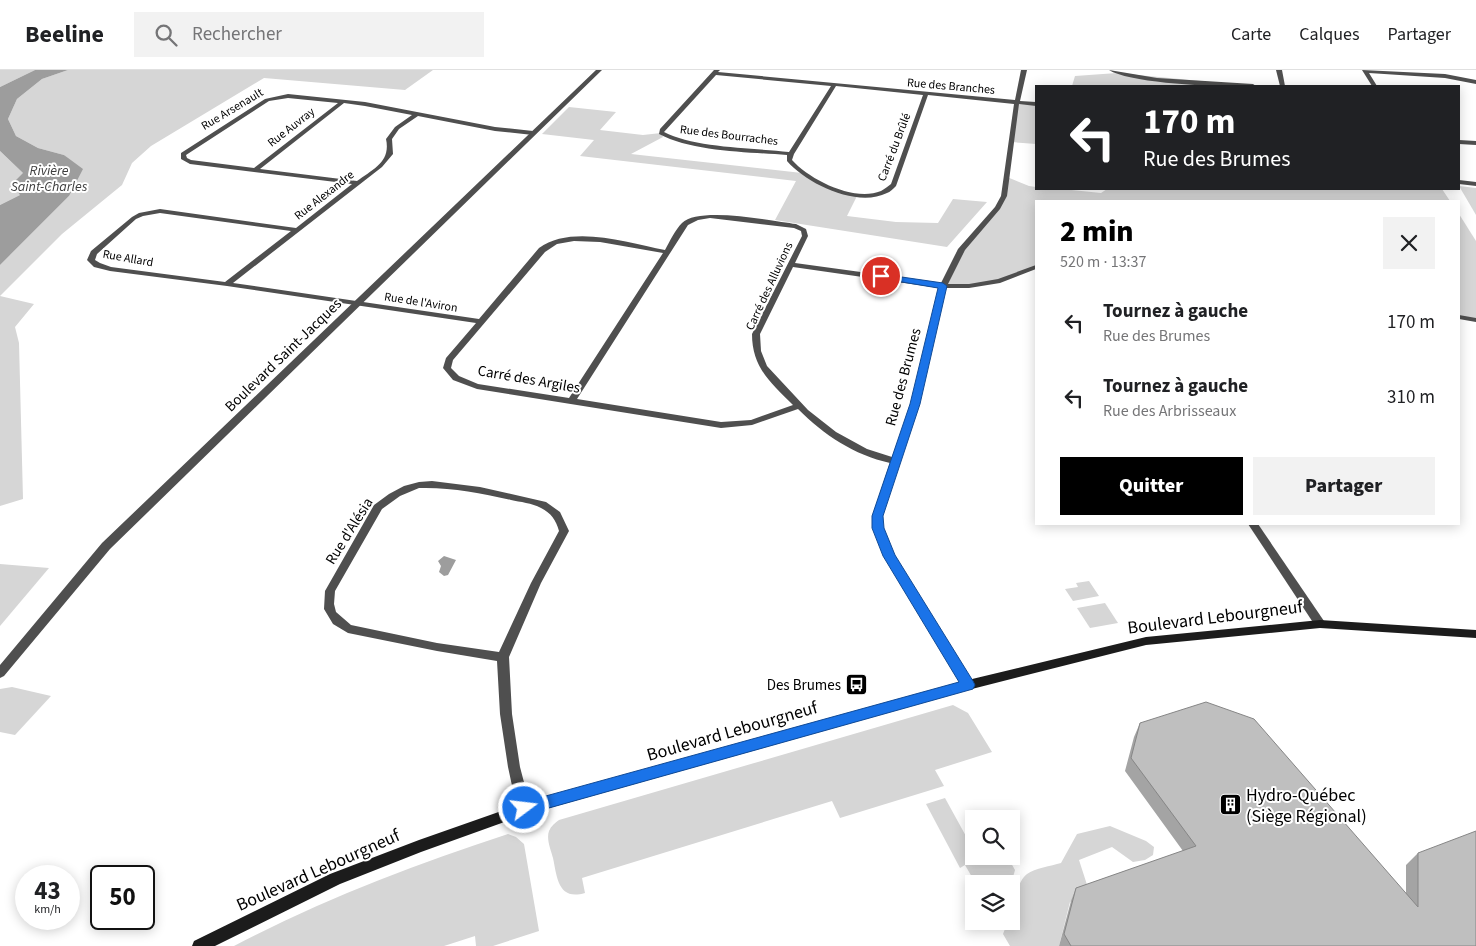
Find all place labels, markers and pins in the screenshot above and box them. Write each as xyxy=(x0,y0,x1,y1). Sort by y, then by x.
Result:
pin xyxy=(860,255,902,297)
bus stop icon: Des Brumes xyxy=(845,673,869,697)
place label: Des Brumes xyxy=(767,675,841,696)
place label: Hydro-Québec (Siège Régional) xyxy=(1246,783,1367,829)
building icon: Hydro-Québec (Siège Régional) xyxy=(1218,793,1242,817)

